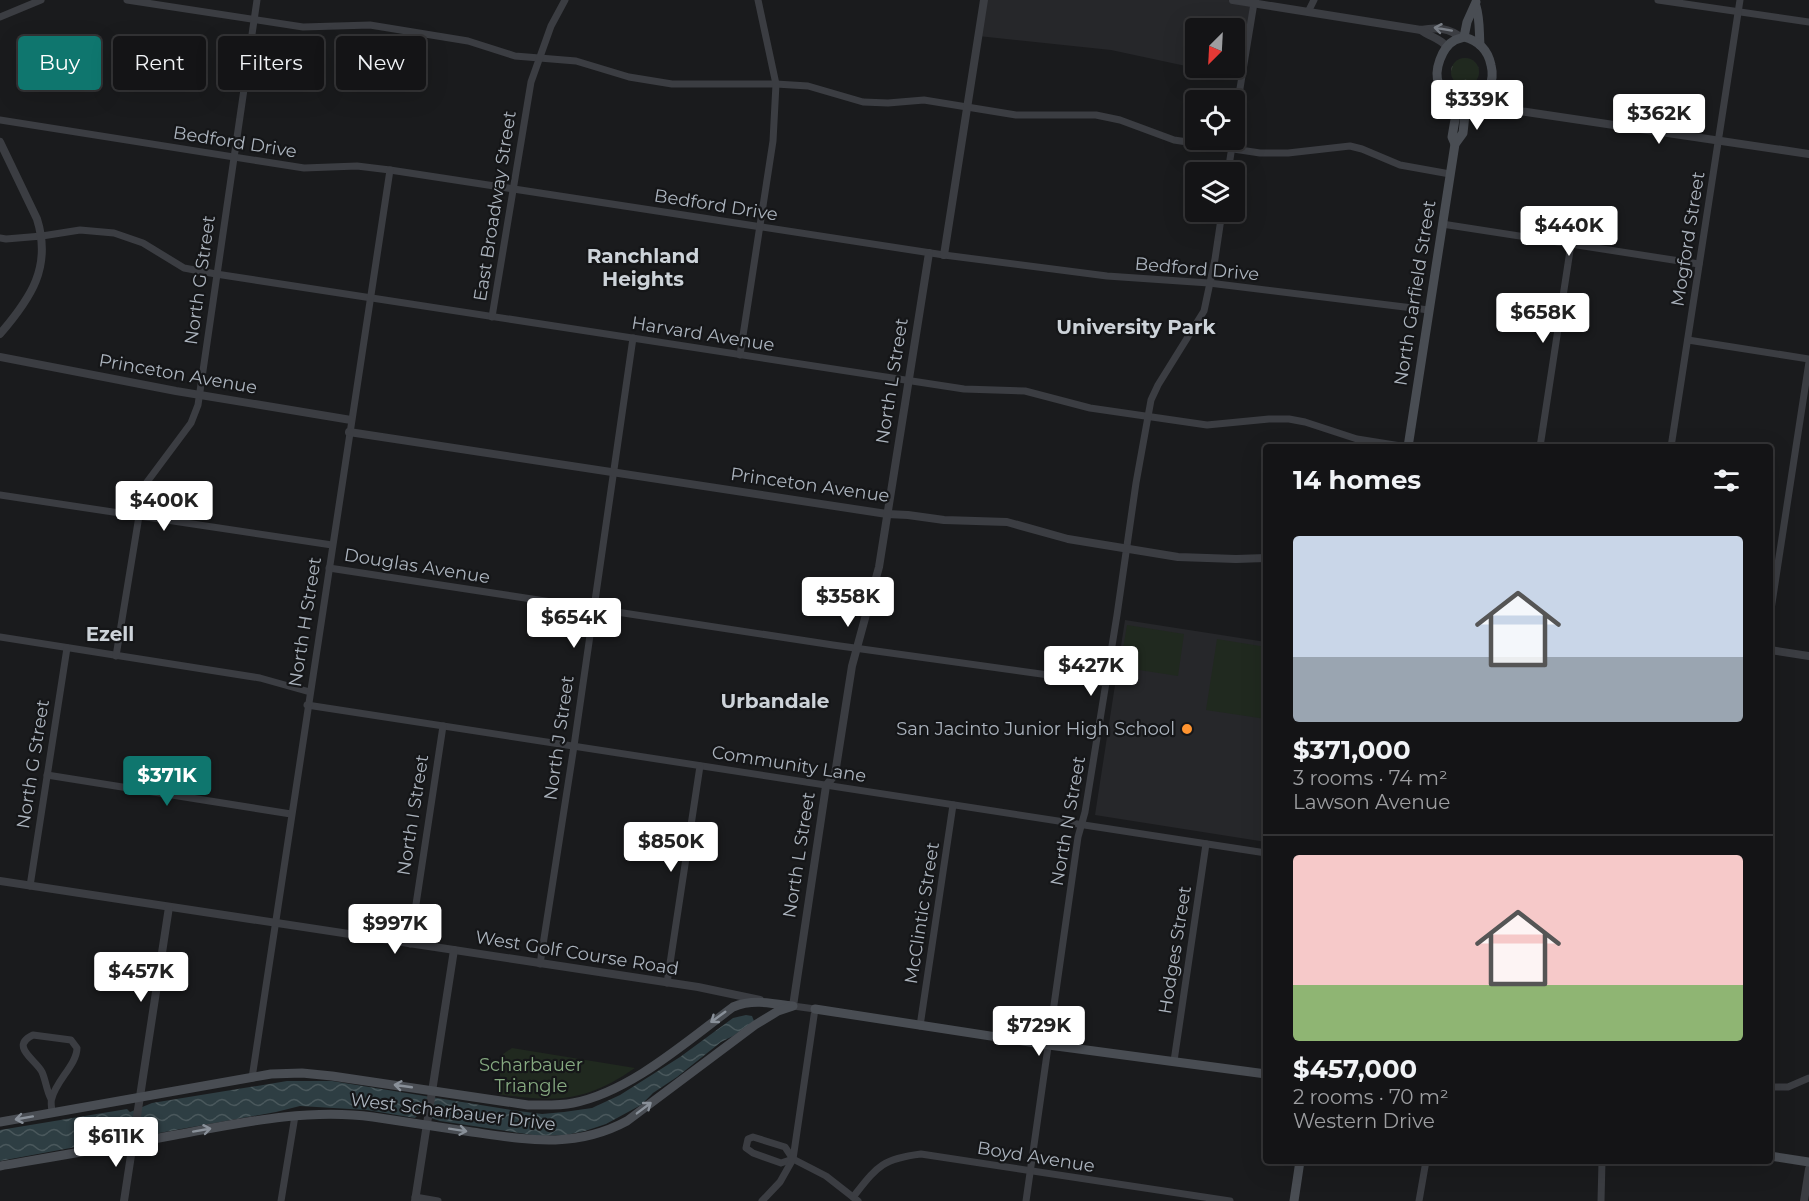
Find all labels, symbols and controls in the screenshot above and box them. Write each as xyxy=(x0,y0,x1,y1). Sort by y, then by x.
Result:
north arrow xyxy=(1185,18,1245,78)
map controls xyxy=(1185,18,1245,222)
one-way arrow xyxy=(1433,24,1453,35)
chip: Buy xyxy=(18,36,101,90)
chip: Rent xyxy=(113,36,206,90)
chip: Filters xyxy=(218,36,324,90)
chip: New xyxy=(336,36,426,90)
pin: $339K xyxy=(1435,80,1519,131)
text: $339K xyxy=(1445,87,1509,111)
button: locate xyxy=(1185,90,1245,150)
pin: $362K xyxy=(1617,94,1701,145)
text: $362K xyxy=(1627,101,1691,125)
street label: East Broadway Street xyxy=(469,109,521,303)
street label: Bedford Drive xyxy=(172,121,299,163)
button: layers xyxy=(1185,162,1245,222)
street label: Mogford Street xyxy=(1666,170,1710,308)
street label: Bedford Drive xyxy=(653,184,780,226)
street label: North Garfield Street xyxy=(1389,199,1441,387)
pin: $440K xyxy=(1527,206,1611,257)
text: $440K xyxy=(1535,213,1603,237)
street label: North G Street xyxy=(180,214,220,346)
district label: Ranchland Heights xyxy=(587,244,699,291)
street label: Bedford Drive xyxy=(1134,253,1260,285)
pin: $658K xyxy=(1501,293,1585,344)
text: $658K xyxy=(1510,300,1576,324)
street label: Harvard Avenue xyxy=(630,312,776,356)
district label: University Park xyxy=(1056,315,1217,339)
street label: North L Street xyxy=(871,316,913,446)
street label: Princeton Avenue xyxy=(97,349,259,399)
street label: Princeton Avenue xyxy=(729,463,891,507)
text: 14 homes xyxy=(1293,464,1421,496)
icon: filters xyxy=(1710,464,1743,497)
pin: $400K xyxy=(122,481,206,532)
text: $400K xyxy=(130,488,198,512)
street label: Douglas Avenue xyxy=(342,544,492,588)
street label: North H Street xyxy=(284,555,326,689)
icon: home xyxy=(1464,575,1572,683)
pin: $358K xyxy=(806,577,890,628)
text: $358K xyxy=(816,584,880,608)
pin: $654K xyxy=(532,598,616,649)
text: $654K xyxy=(541,605,607,629)
district label: Ezell xyxy=(86,622,134,646)
pin: $427K xyxy=(1049,646,1133,697)
text: $427K xyxy=(1058,653,1124,677)
street label: North J Street xyxy=(539,674,579,802)
district label: Urbandale xyxy=(721,689,829,713)
street label: North G Street xyxy=(12,698,54,830)
place label: San Jacinto Junior High School xyxy=(896,718,1175,740)
marker: San Jacinto Junior High School xyxy=(1180,722,1194,736)
text: $371,000 xyxy=(1293,734,1411,766)
street label: Community Lane xyxy=(710,741,868,787)
street label: North I Street xyxy=(393,753,433,877)
street label: North N Street xyxy=(1046,754,1090,888)
pin: $371K xyxy=(125,756,209,807)
text: $371K xyxy=(137,763,197,787)
text: 3 rooms · 74 m² xyxy=(1293,766,1448,790)
street label: North L Street xyxy=(778,790,820,920)
text: Lawson Avenue xyxy=(1293,790,1450,814)
pin: $850K xyxy=(629,822,713,873)
text: $850K xyxy=(638,829,704,853)
street label: McClintic Street xyxy=(900,840,944,986)
street label: Hodges Street xyxy=(1154,884,1196,1016)
icon: home xyxy=(1464,894,1572,1002)
pin: $997K xyxy=(353,904,437,955)
text: $997K xyxy=(362,911,428,935)
street label: West Golf Course Road xyxy=(474,926,680,980)
pin: $457K xyxy=(99,952,183,1003)
text: $457K xyxy=(108,959,174,983)
pin: $729K xyxy=(997,1006,1081,1057)
one-way arrow xyxy=(711,1011,727,1024)
text: $729K xyxy=(1007,1013,1071,1037)
text: $457,000 xyxy=(1293,1053,1417,1085)
park label: Scharbauer Triangle xyxy=(479,1054,583,1097)
one-way arrow xyxy=(394,1081,414,1092)
text: 2 rooms · 70 m² xyxy=(1293,1085,1449,1109)
street label: West Scharbauer Drive xyxy=(349,1089,557,1136)
one-way arrow xyxy=(636,1101,652,1114)
text: Western Drive xyxy=(1293,1109,1435,1133)
one-way arrow xyxy=(15,1112,35,1123)
pin: $611K xyxy=(74,1117,158,1168)
text: $611K xyxy=(88,1124,144,1148)
one-way arrow xyxy=(192,1124,212,1135)
one-way arrow xyxy=(448,1124,468,1135)
street label: Boyd Avenue xyxy=(976,1137,1097,1177)

